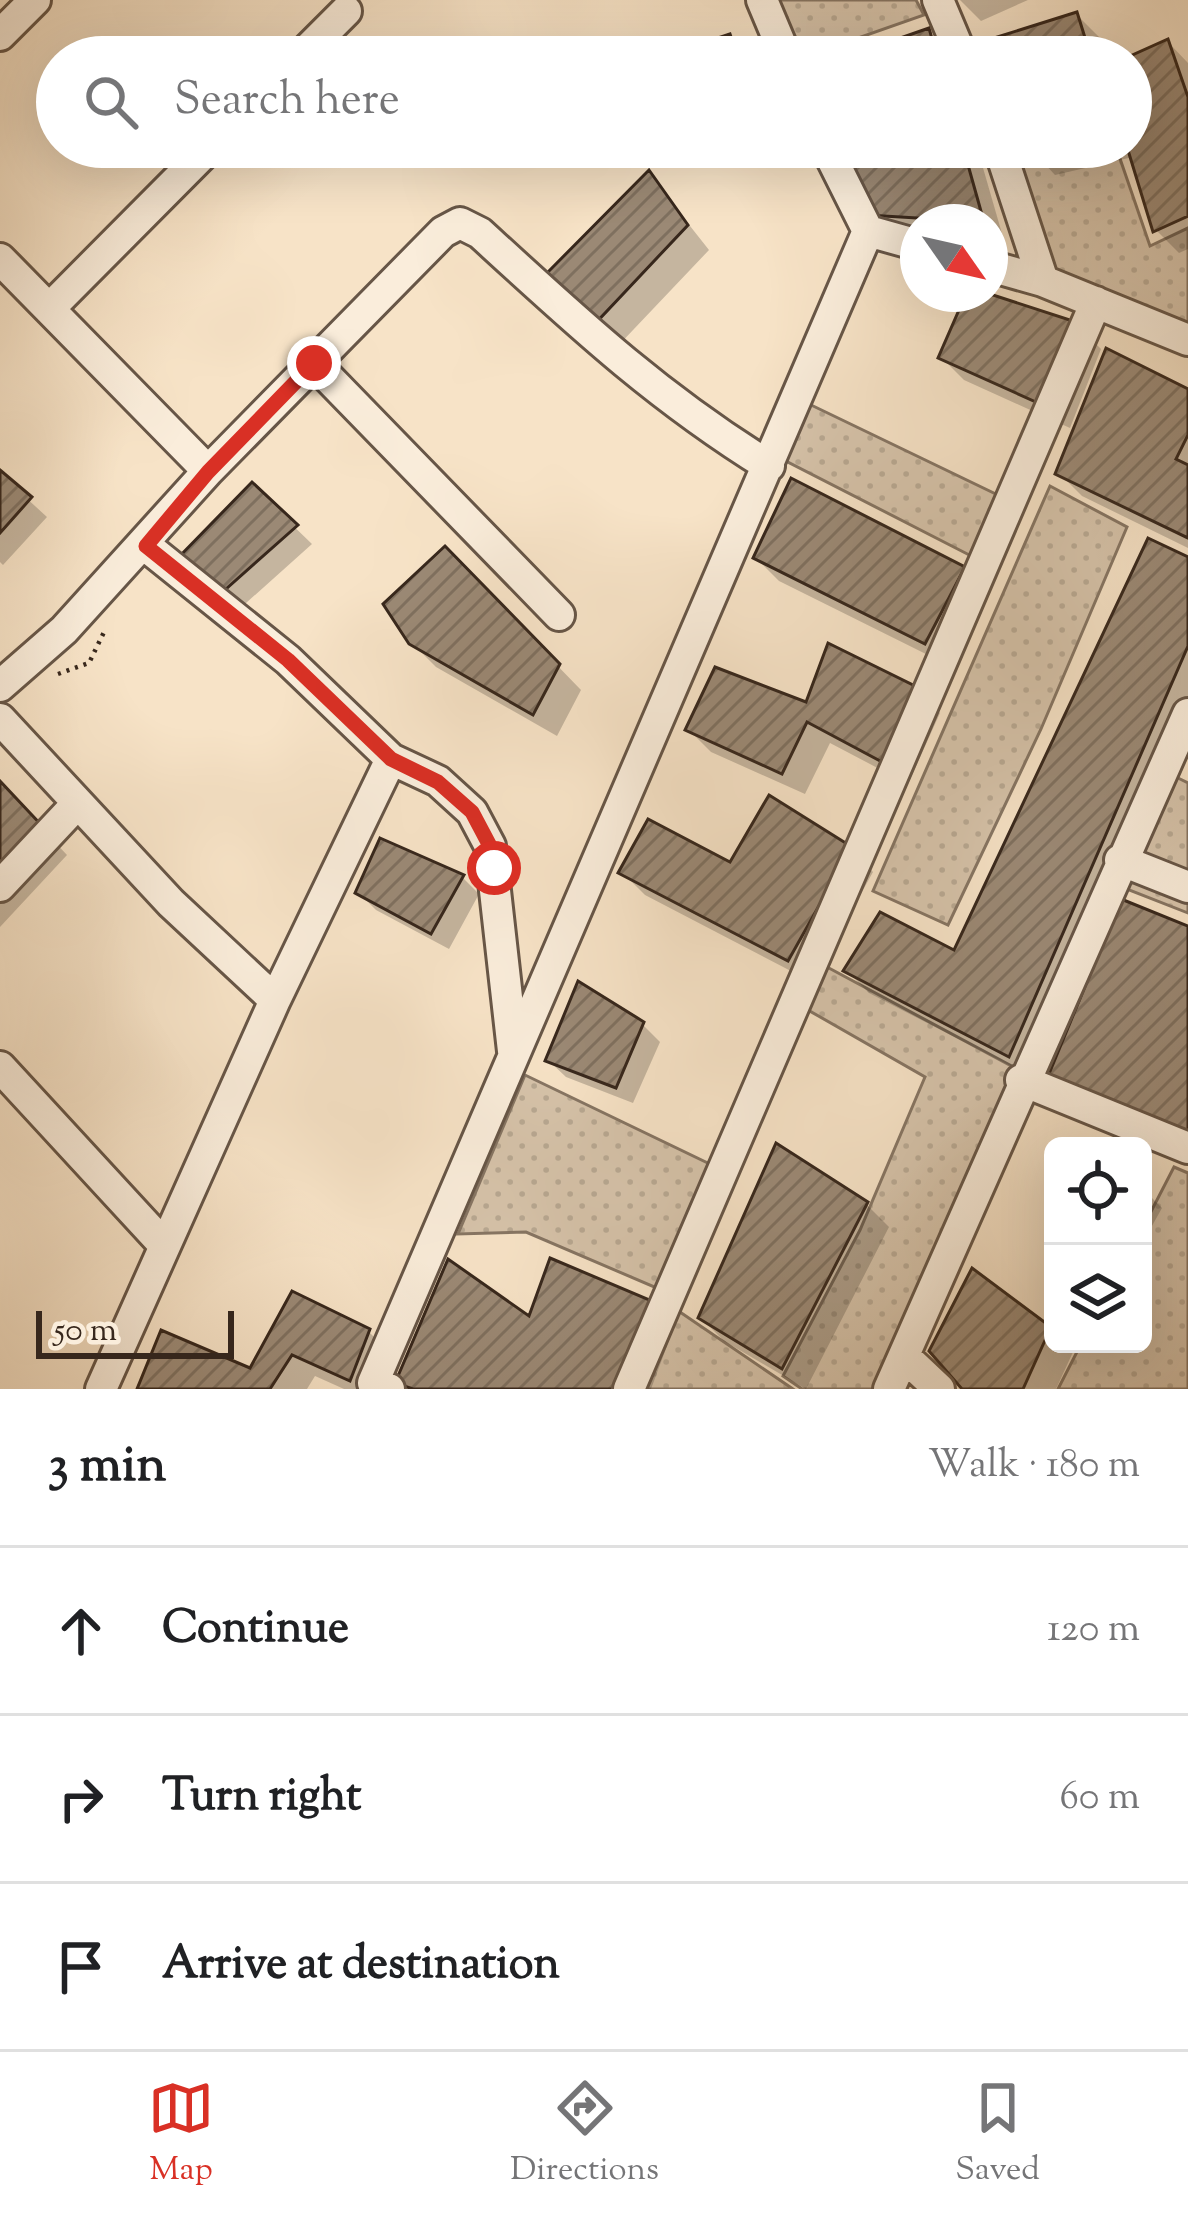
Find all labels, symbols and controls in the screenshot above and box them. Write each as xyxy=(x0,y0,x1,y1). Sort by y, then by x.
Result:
search box xyxy=(36,36,1152,168)
icon: search xyxy=(78,69,144,135)
text: Search here xyxy=(174,70,400,135)
north arrow xyxy=(900,204,1008,312)
route end xyxy=(287,336,341,390)
route start xyxy=(467,841,521,895)
map controls xyxy=(1044,1137,1152,1353)
button: locate xyxy=(1044,1137,1152,1245)
button: layers xyxy=(1044,1245,1152,1353)
scale bar xyxy=(36,1305,234,1358)
text: 50 m xyxy=(54,1308,117,1356)
text: 3 min xyxy=(48,1431,166,1504)
text: Walk · 180 m xyxy=(928,1439,1140,1495)
icon: ahead xyxy=(48,1598,114,1664)
text: Continue xyxy=(162,1598,349,1663)
text: 120 m xyxy=(1047,1603,1140,1659)
icon: right xyxy=(48,1766,114,1832)
text: Turn right xyxy=(162,1766,361,1831)
text: 60 m xyxy=(1059,1771,1140,1827)
icon: arrive xyxy=(48,1934,114,2000)
text: Arrive at destination xyxy=(162,1934,560,1999)
tab: Map xyxy=(148,2075,214,2195)
tab: Directions xyxy=(510,2075,659,2195)
tab: Saved xyxy=(955,2075,1040,2195)

